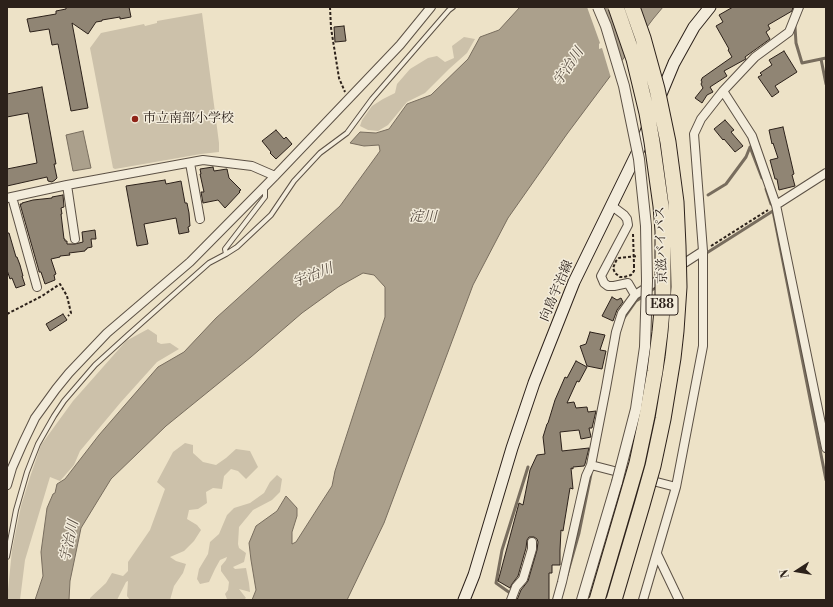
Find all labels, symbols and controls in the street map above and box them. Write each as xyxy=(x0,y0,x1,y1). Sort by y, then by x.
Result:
water label: 宇治川 xyxy=(550,45,588,89)
place label: 市立南部小学校 xyxy=(143,111,234,127)
marker: 市立南部小学校 xyxy=(130,114,140,124)
street label: 京滋バイパス xyxy=(653,206,671,284)
water label: 淀川 xyxy=(409,210,437,226)
street label: 向島宇治線 xyxy=(537,258,577,324)
water label: 宇治川 xyxy=(290,261,336,291)
road number: E88 xyxy=(646,295,678,315)
water label: 宇治川 xyxy=(57,519,83,563)
north arrow xyxy=(777,551,817,591)
text: N xyxy=(778,568,793,579)

